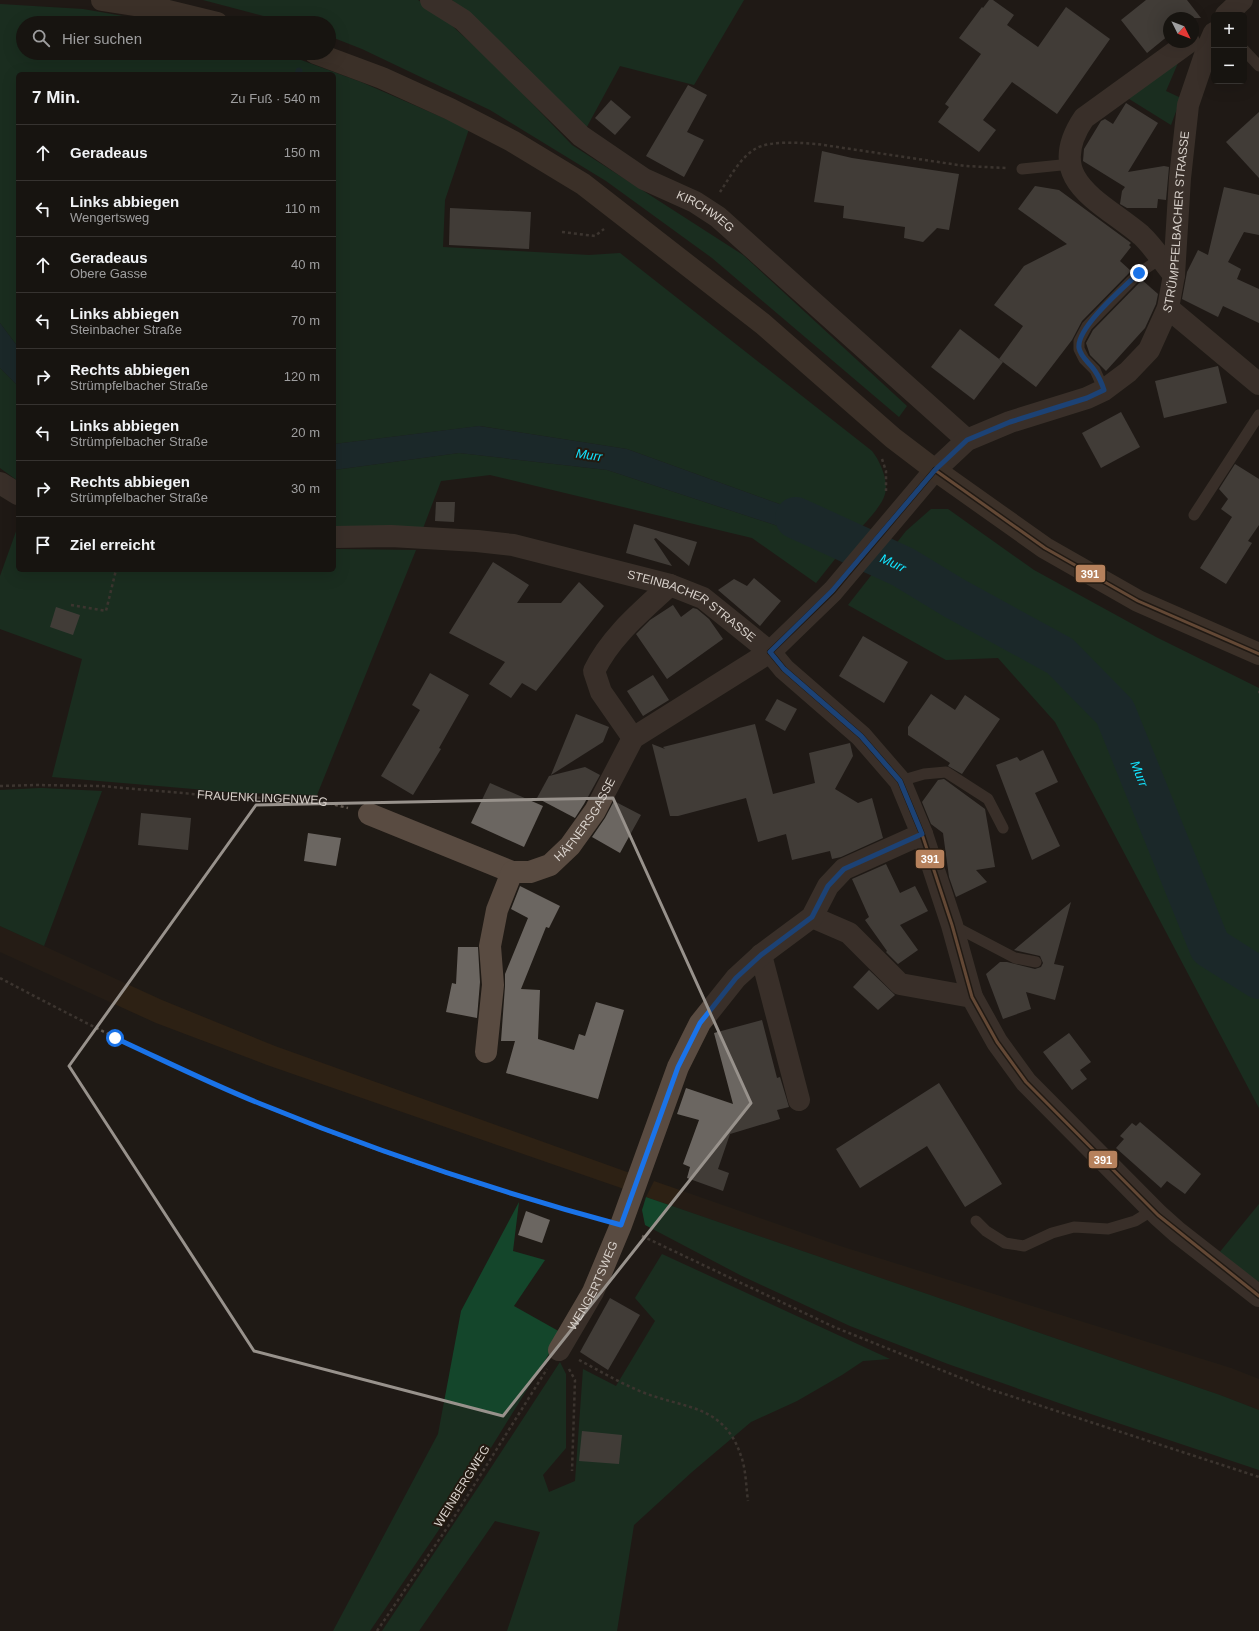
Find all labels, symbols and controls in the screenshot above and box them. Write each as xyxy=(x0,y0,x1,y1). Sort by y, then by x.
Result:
north arrow xyxy=(1163,12,1199,48)
map controls xyxy=(1211,12,1247,84)
button: + xyxy=(1211,12,1247,48)
search box xyxy=(16,16,336,60)
icon: search xyxy=(30,27,52,49)
text: Hier suchen xyxy=(62,30,142,47)
button: − xyxy=(1211,48,1247,84)
text: 7 Min. xyxy=(32,88,80,107)
text: Zu Fuß · 540 m xyxy=(230,91,320,106)
street label: STRÜMPFELBACHER STRASSE xyxy=(1160,130,1192,315)
icon: ahead xyxy=(32,142,54,164)
text: Geradeaus xyxy=(70,144,148,161)
text: 150 m xyxy=(284,145,320,160)
street label: KIRCHWEG xyxy=(674,188,737,235)
text: Links abbiegen xyxy=(70,193,179,210)
icon: left xyxy=(32,198,54,220)
text: 110 m xyxy=(285,201,320,216)
text: Wengertsweg xyxy=(70,210,149,225)
text: Geradeaus xyxy=(70,249,148,266)
icon: ahead xyxy=(32,254,54,276)
text: 40 m xyxy=(291,257,320,272)
route end xyxy=(1130,264,1148,282)
text: Obere Gasse xyxy=(70,266,147,281)
text: Links abbiegen xyxy=(70,305,179,322)
icon: left xyxy=(32,310,54,332)
text: 70 m xyxy=(291,313,320,328)
text: Steinbacher Straße xyxy=(70,322,182,337)
text: Rechts abbiegen xyxy=(70,361,190,378)
icon: right xyxy=(32,366,54,388)
text: 120 m xyxy=(284,369,320,384)
text: Strümpfelbacher Straße xyxy=(70,378,208,393)
text: Links abbiegen xyxy=(70,417,179,434)
icon: left xyxy=(32,422,54,444)
text: 20 m xyxy=(291,425,320,440)
text: Strümpfelbacher Straße xyxy=(70,434,208,449)
water label: Murr xyxy=(575,446,604,464)
text: Rechts abbiegen xyxy=(70,473,190,490)
icon: right xyxy=(32,478,54,500)
text: 30 m xyxy=(291,481,320,496)
text: Strümpfelbacher Straße xyxy=(70,490,208,505)
icon: arrive xyxy=(32,534,54,556)
text: Ziel erreicht xyxy=(70,536,155,553)
water label: Murr xyxy=(878,550,910,575)
line badge: 391 xyxy=(1075,564,1106,583)
street label: STEINBACHER STRASSE xyxy=(626,567,758,645)
text: 391 xyxy=(1081,568,1099,580)
water label: Murr xyxy=(1128,758,1152,789)
street label: HÄFNERSGASSE xyxy=(551,775,618,864)
street label: FRAUENKLINGENWEG xyxy=(197,787,329,810)
line badge: 391 xyxy=(915,849,945,869)
text: 391 xyxy=(921,853,939,865)
route start xyxy=(106,1029,124,1047)
line badge: 391 xyxy=(1088,1150,1118,1169)
text: 391 xyxy=(1094,1154,1112,1166)
street label: WENGERTSWEG xyxy=(565,1239,621,1333)
street label: WEINBERGWEG xyxy=(431,1442,493,1530)

